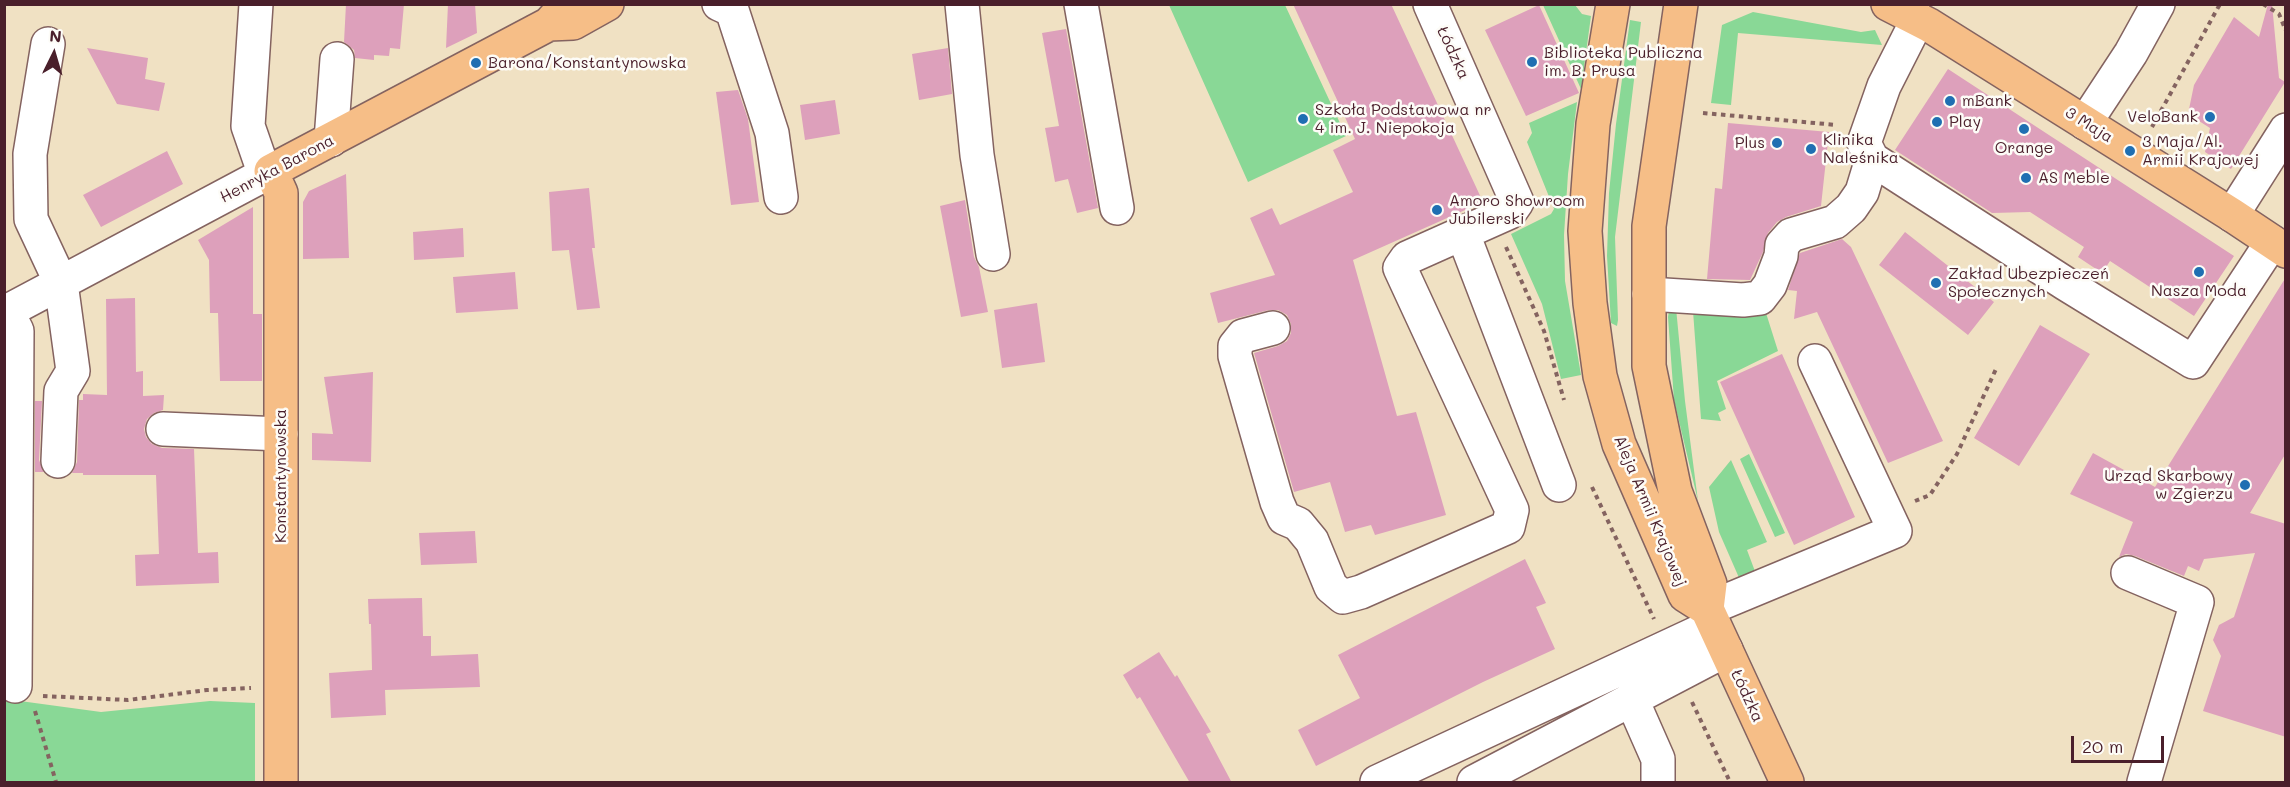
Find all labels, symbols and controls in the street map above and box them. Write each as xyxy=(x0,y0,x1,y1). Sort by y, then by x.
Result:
north arrow xyxy=(24,24,84,84)
street label: Łódzka xyxy=(1433,24,1473,82)
text: N xyxy=(49,25,63,47)
place label: Biblioteka Publiczna im. B. Prusa xyxy=(1544,43,1703,81)
place label: Barona/Konstantynowska xyxy=(488,53,687,73)
marker: Biblioteka Publiczna im. B. Prusa xyxy=(1525,55,1539,69)
marker: Barona/Konstantynowska xyxy=(469,56,483,70)
place label: mBank xyxy=(1962,91,2012,111)
marker: mBank xyxy=(1943,94,1957,108)
place label: Szkoła Podstawowa nr 4 im. J. Niepokoja xyxy=(1315,100,1491,138)
street label: 3 Maja xyxy=(2062,103,2116,147)
place label: VeloBank xyxy=(2127,107,2198,127)
marker: VeloBank xyxy=(2203,110,2217,124)
marker: Szkoła Podstawowa nr 4 im. J. Niepokoja xyxy=(1296,112,1310,126)
place label: Play xyxy=(1949,112,1981,132)
marker: Play xyxy=(1930,115,1944,129)
marker: Orange xyxy=(2017,122,2031,136)
place label: Klinika Naleśnika xyxy=(1823,130,1899,168)
street label: Henryka Barona xyxy=(217,131,337,207)
place label: 3 Maja/Al. Armii Krajowej xyxy=(2142,132,2259,170)
place label: Plus xyxy=(1735,133,1765,153)
marker: Plus xyxy=(1770,136,1784,150)
place label: Orange xyxy=(1995,138,2053,158)
marker: Klinika Naleśnika xyxy=(1804,142,1818,156)
marker: 3 Maja/Al. Armii Krajowej xyxy=(2123,144,2137,158)
place label: AS Meble xyxy=(2038,168,2110,188)
marker: AS Meble xyxy=(2019,171,2033,185)
place label: Amoro Showroom Jubilerski xyxy=(1449,191,1585,229)
marker: Amoro Showroom Jubilerski xyxy=(1430,203,1444,217)
place label: Zakład Ubezpieczeń Społecznych xyxy=(1948,264,2109,302)
marker: Nasza Moda xyxy=(2192,265,2206,279)
marker: Zakład Ubezpieczeń Społecznych xyxy=(1929,276,1943,290)
place label: Nasza Moda xyxy=(2151,281,2247,301)
street label: Konstantynowska xyxy=(271,409,291,543)
street label: Aleja Armii Krajowej xyxy=(1609,432,1691,590)
place label: Urząd Skarbowy w Zgierzu xyxy=(2104,466,2233,504)
marker: Urząd Skarbowy w Zgierzu xyxy=(2238,478,2252,492)
street label: Łódzka xyxy=(1727,667,1767,725)
scale bar xyxy=(2074,724,2167,762)
text: 20 m xyxy=(2082,734,2123,758)

